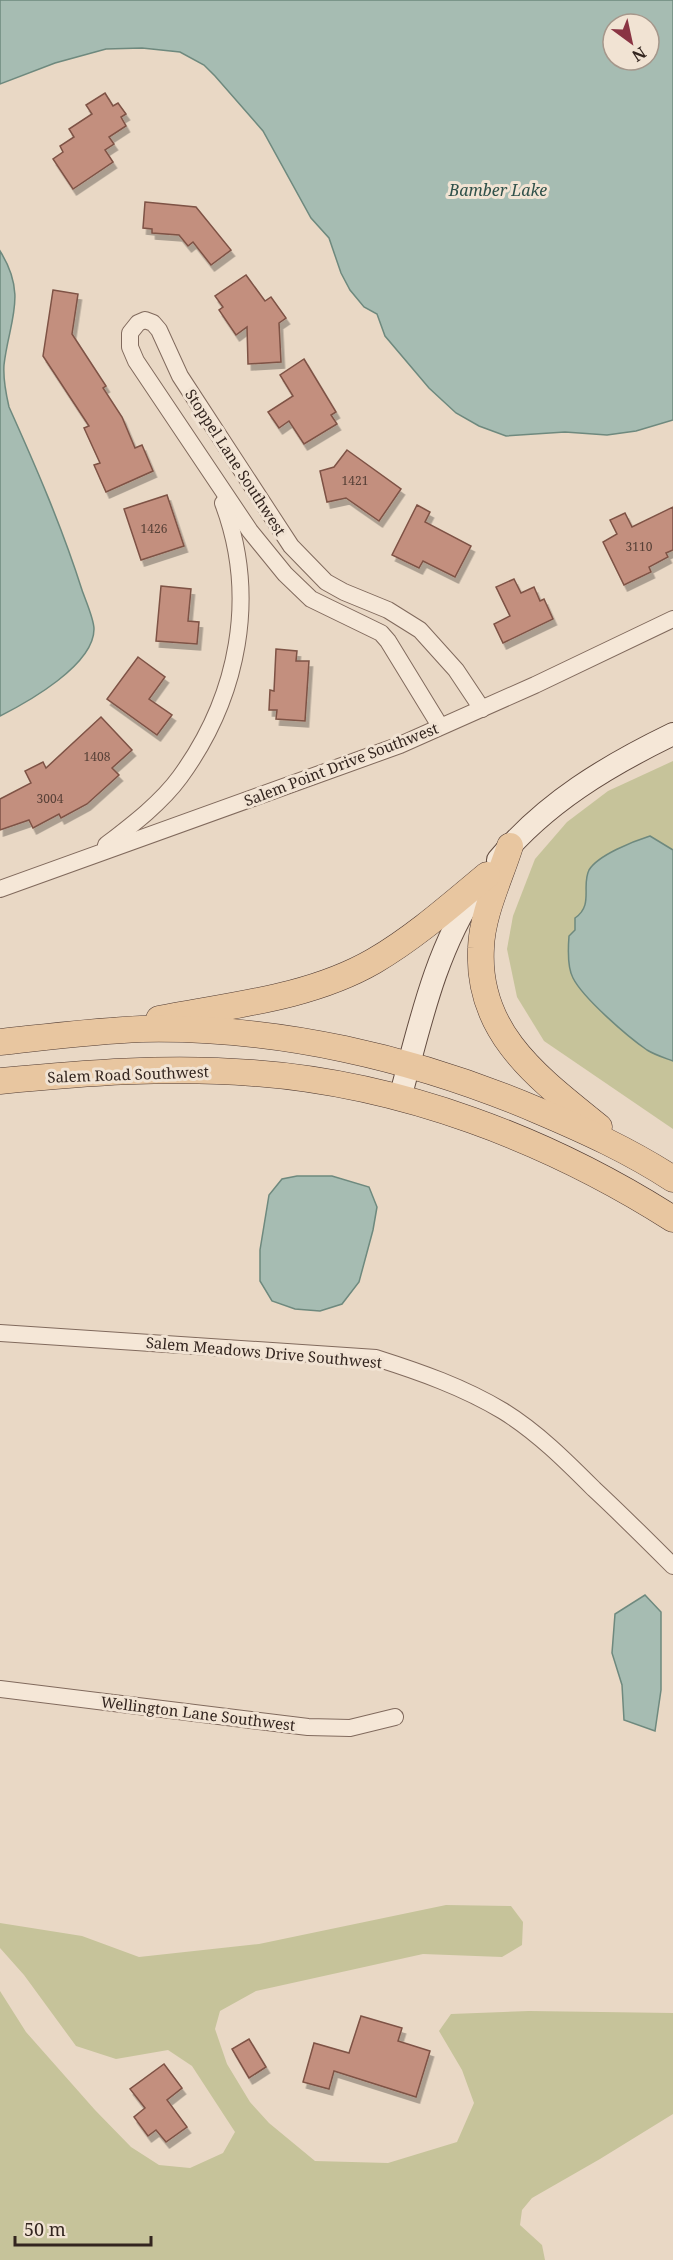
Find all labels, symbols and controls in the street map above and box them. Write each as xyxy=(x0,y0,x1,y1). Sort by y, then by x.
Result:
north arrow xyxy=(601,12,661,72)
text: N xyxy=(628,42,650,67)
water label: Bamber Lake xyxy=(448,179,547,201)
street label: Stoppel Lane Southwest xyxy=(181,385,291,539)
house number: 1421 xyxy=(342,472,368,489)
house number: 1426 xyxy=(141,520,168,537)
house number: 3110 xyxy=(626,538,653,555)
street label: Salem Point Drive Southwest xyxy=(241,718,441,810)
house number: 1408 xyxy=(84,748,111,765)
house number: 3004 xyxy=(37,790,64,807)
street label: Salem Road Southwest xyxy=(47,1061,209,1087)
street label: Salem Meadows Drive Southwest xyxy=(145,1332,383,1372)
street label: Wellington Lane Southwest xyxy=(100,1691,296,1735)
scale bar xyxy=(15,2209,152,2247)
text: 50 m xyxy=(24,2217,66,2241)

